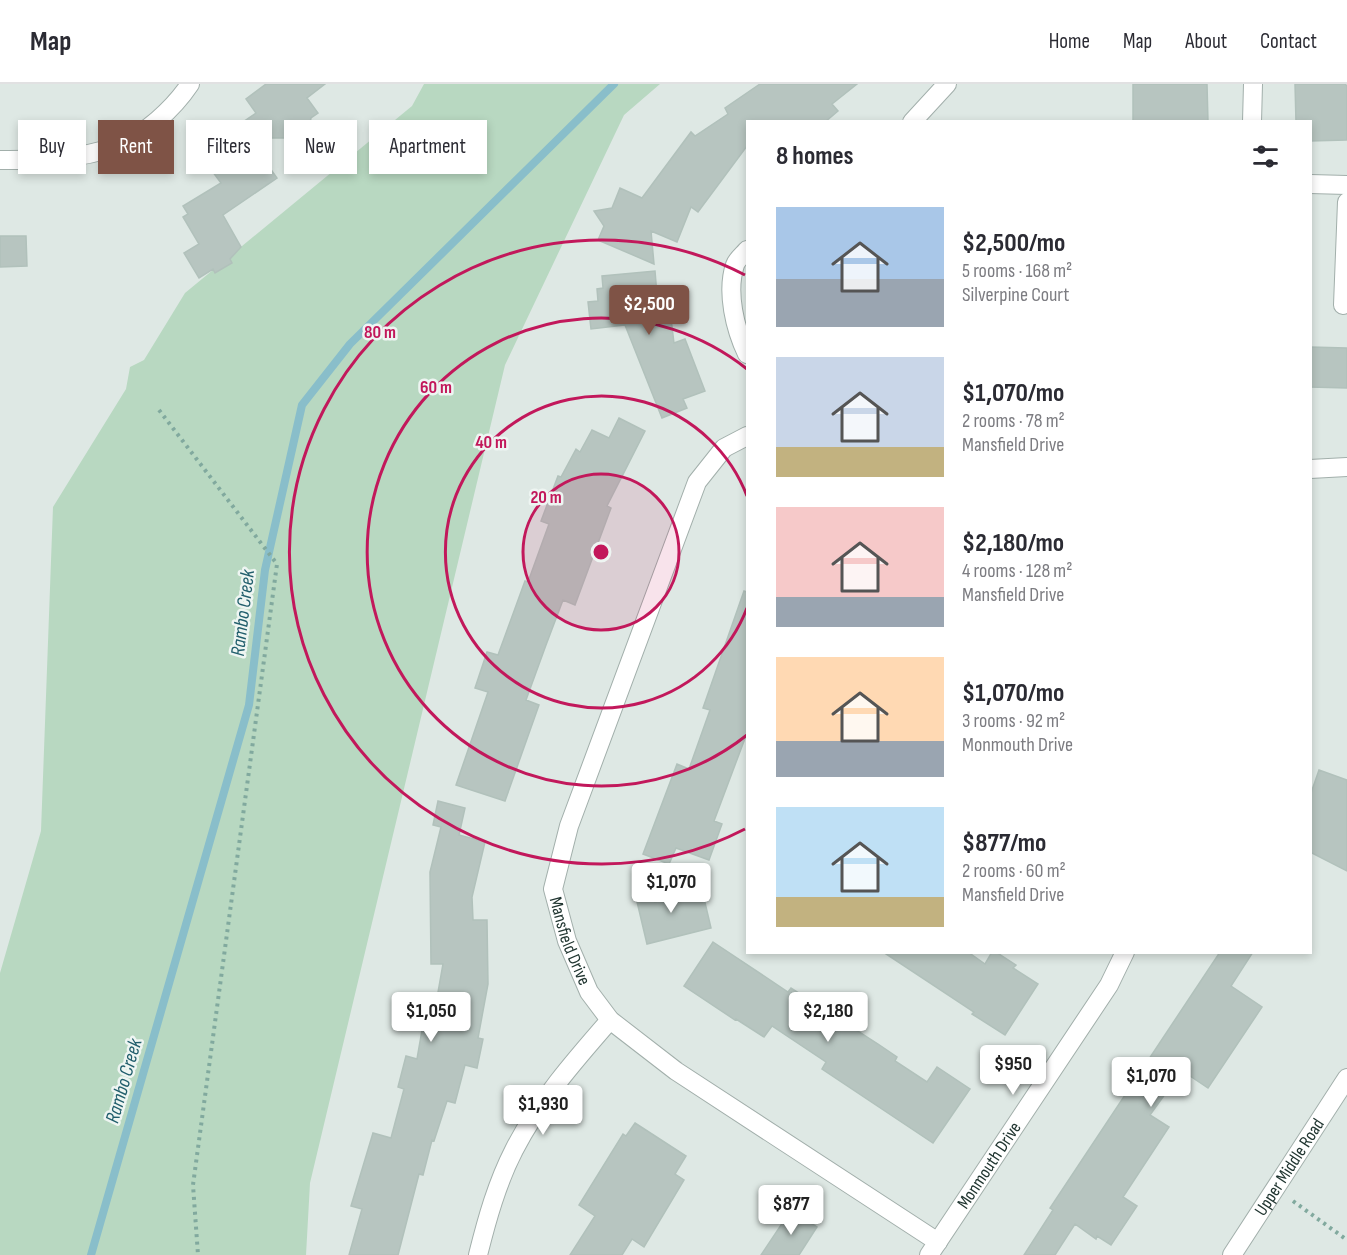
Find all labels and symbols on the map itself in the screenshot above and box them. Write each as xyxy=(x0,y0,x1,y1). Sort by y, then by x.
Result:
pin: $2,500 xyxy=(600,285,698,336)
text: 80 m xyxy=(364,322,396,343)
text: 60 m xyxy=(420,377,452,398)
text: 40 m xyxy=(475,432,507,453)
text: 20 m xyxy=(530,487,562,508)
centre of rings xyxy=(591,542,611,562)
water label: Rambo Creek xyxy=(226,568,260,657)
pin: $1,070 xyxy=(622,863,720,914)
street label: Mansfield Drive xyxy=(545,894,595,988)
pin: $1,050 xyxy=(382,992,480,1043)
pin: $2,180 xyxy=(779,992,877,1043)
water label: Rambo Creek xyxy=(101,1036,148,1126)
pin: $950 xyxy=(977,1045,1049,1096)
pin: $1,070 xyxy=(1102,1057,1200,1108)
pin: $1,930 xyxy=(494,1085,592,1136)
street label: Upper Middle Road xyxy=(1250,1114,1328,1220)
street label: Monmouth Drive xyxy=(952,1118,1025,1213)
pin: $877 xyxy=(755,1185,827,1236)

